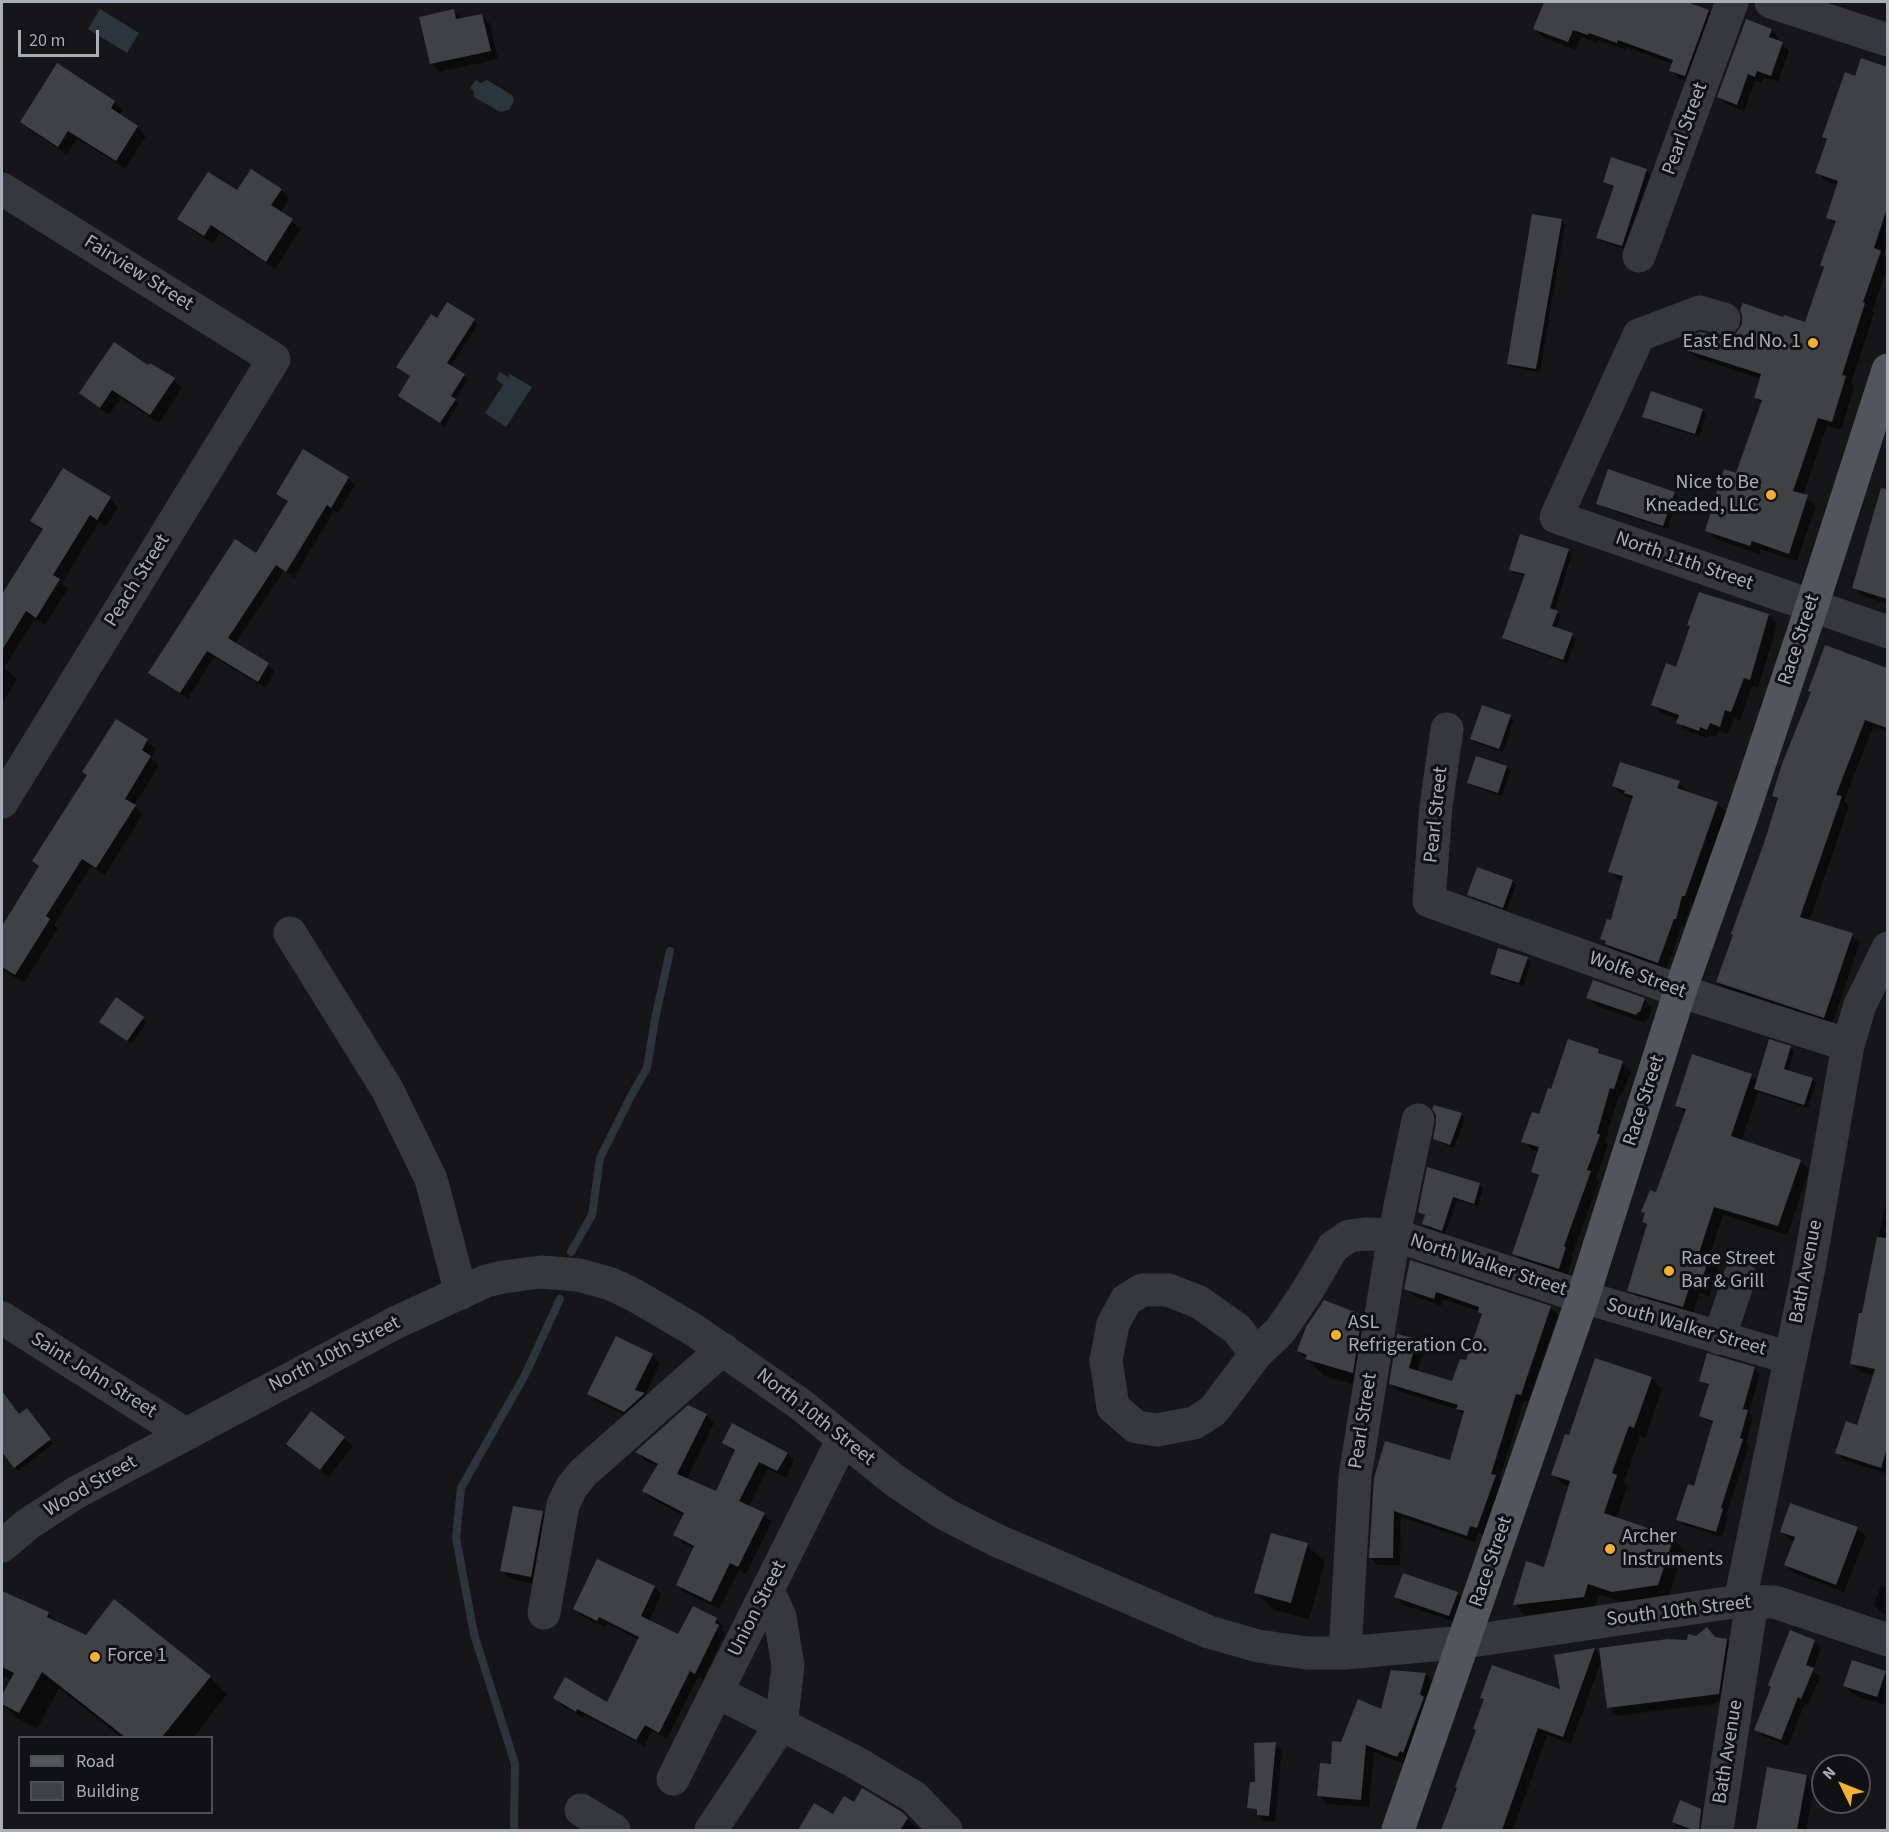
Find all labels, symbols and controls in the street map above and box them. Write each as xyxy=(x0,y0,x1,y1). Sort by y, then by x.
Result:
scale bar xyxy=(21,18,102,56)
text: 20 m xyxy=(29,28,65,53)
street label: Pearl Street xyxy=(1658,79,1714,179)
street label: Fairview Street xyxy=(79,231,197,317)
place label: East End No. 1 xyxy=(1683,331,1801,355)
marker: East End No. 1 xyxy=(1806,336,1820,350)
place label: Nice to Be Kneaded, LLC xyxy=(1645,472,1759,519)
marker: Nice to Be Kneaded, LLC xyxy=(1764,488,1778,502)
street label: North 11th Street xyxy=(1612,527,1756,597)
street label: Peach Street xyxy=(100,530,176,632)
street label: Race Street xyxy=(1774,592,1826,688)
street label: Pearl Street xyxy=(1420,766,1454,864)
street label: Wolfe Street xyxy=(1585,947,1689,1005)
street label: Race Street xyxy=(1619,1053,1671,1149)
street label: Bath Avenue xyxy=(1785,1218,1829,1326)
street label: North Walker Street xyxy=(1407,1229,1569,1303)
place label: Race Street Bar & Grill xyxy=(1681,1248,1775,1295)
marker: Race Street Bar & Grill xyxy=(1662,1264,1676,1278)
street label: South Walker Street xyxy=(1603,1294,1769,1362)
street label: North 10th Street xyxy=(265,1312,405,1398)
place label: ASL Refrigeration Co. xyxy=(1348,1312,1487,1359)
street label: Saint John Street xyxy=(26,1328,160,1424)
marker: ASL Refrigeration Co. xyxy=(1329,1328,1343,1342)
street label: North 10th Street xyxy=(751,1364,879,1472)
street label: Pearl Street xyxy=(1345,1371,1383,1471)
street label: Wood Street xyxy=(41,1451,141,1523)
street label: Race Street xyxy=(1465,1514,1519,1610)
place label: Archer Instruments xyxy=(1622,1526,1723,1573)
marker: Archer Instruments xyxy=(1603,1542,1617,1556)
street label: Union Street xyxy=(724,1557,792,1661)
street label: South 10th Street xyxy=(1605,1591,1753,1633)
place label: Force 1 xyxy=(107,1645,167,1669)
marker: Force 1 xyxy=(88,1650,102,1664)
street label: Bath Avenue xyxy=(1709,1698,1749,1806)
legend xyxy=(18,1736,213,1814)
text: Road xyxy=(76,1749,115,1774)
north arrow xyxy=(1811,1754,1871,1814)
text: N xyxy=(1818,1762,1841,1784)
text: Building xyxy=(76,1779,139,1804)

